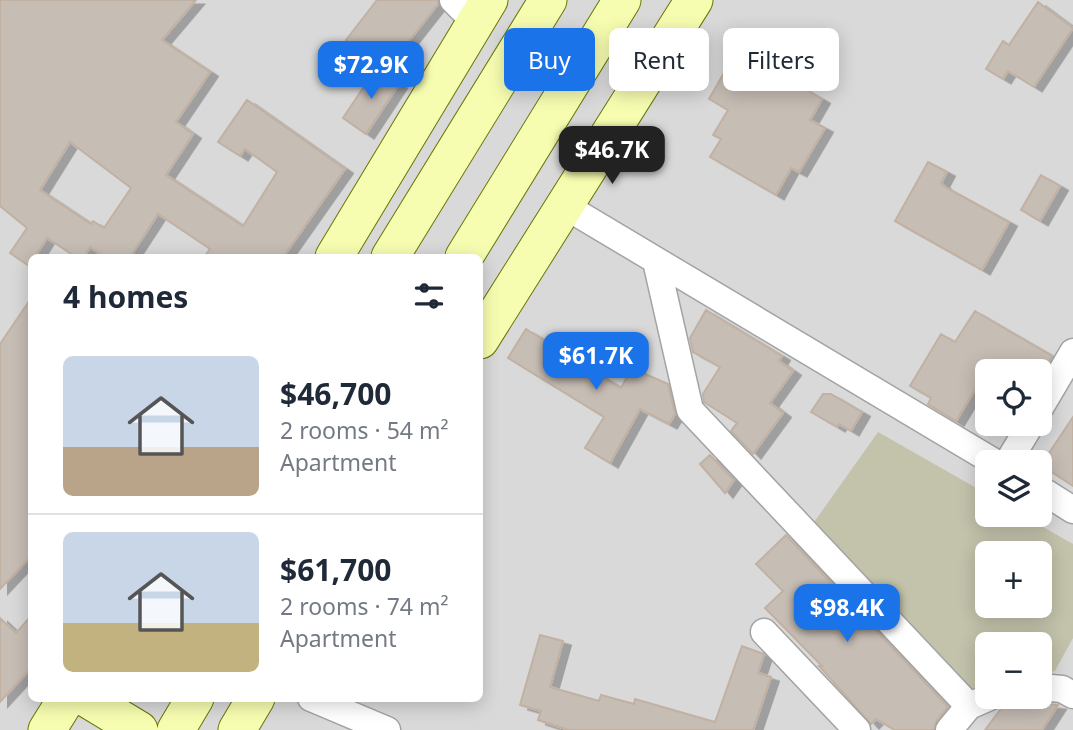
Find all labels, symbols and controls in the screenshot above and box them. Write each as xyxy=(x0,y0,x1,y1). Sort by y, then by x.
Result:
chip: Buy xyxy=(504,28,595,91)
chip: Rent xyxy=(609,28,709,91)
chip: Filters xyxy=(723,28,839,91)
pin: $72.9K xyxy=(314,42,428,101)
text: $72.9K xyxy=(334,48,408,80)
pin: $46.7K xyxy=(555,127,669,186)
text: $46.7K xyxy=(575,133,649,165)
text: 4 homes xyxy=(63,276,188,317)
icon: filters xyxy=(410,277,448,315)
pin: $61.7K xyxy=(539,332,653,392)
text: $61.7K xyxy=(559,339,633,371)
map controls xyxy=(975,359,1052,709)
button: locate xyxy=(975,359,1052,436)
text: $46,700 xyxy=(280,373,392,414)
icon: home xyxy=(119,384,203,468)
text: 2 rooms · 54 m² xyxy=(280,414,449,446)
text: Apartment xyxy=(280,446,397,478)
button: layers xyxy=(975,450,1052,527)
button: + xyxy=(975,541,1052,618)
text: $61,700 xyxy=(280,549,392,590)
icon: home xyxy=(119,560,203,644)
pin: $98.4K xyxy=(790,584,904,644)
text: 2 rooms · 74 m² xyxy=(280,590,449,622)
text: $98.4K xyxy=(810,591,884,623)
text: Apartment xyxy=(280,622,397,654)
button: − xyxy=(975,632,1052,709)

